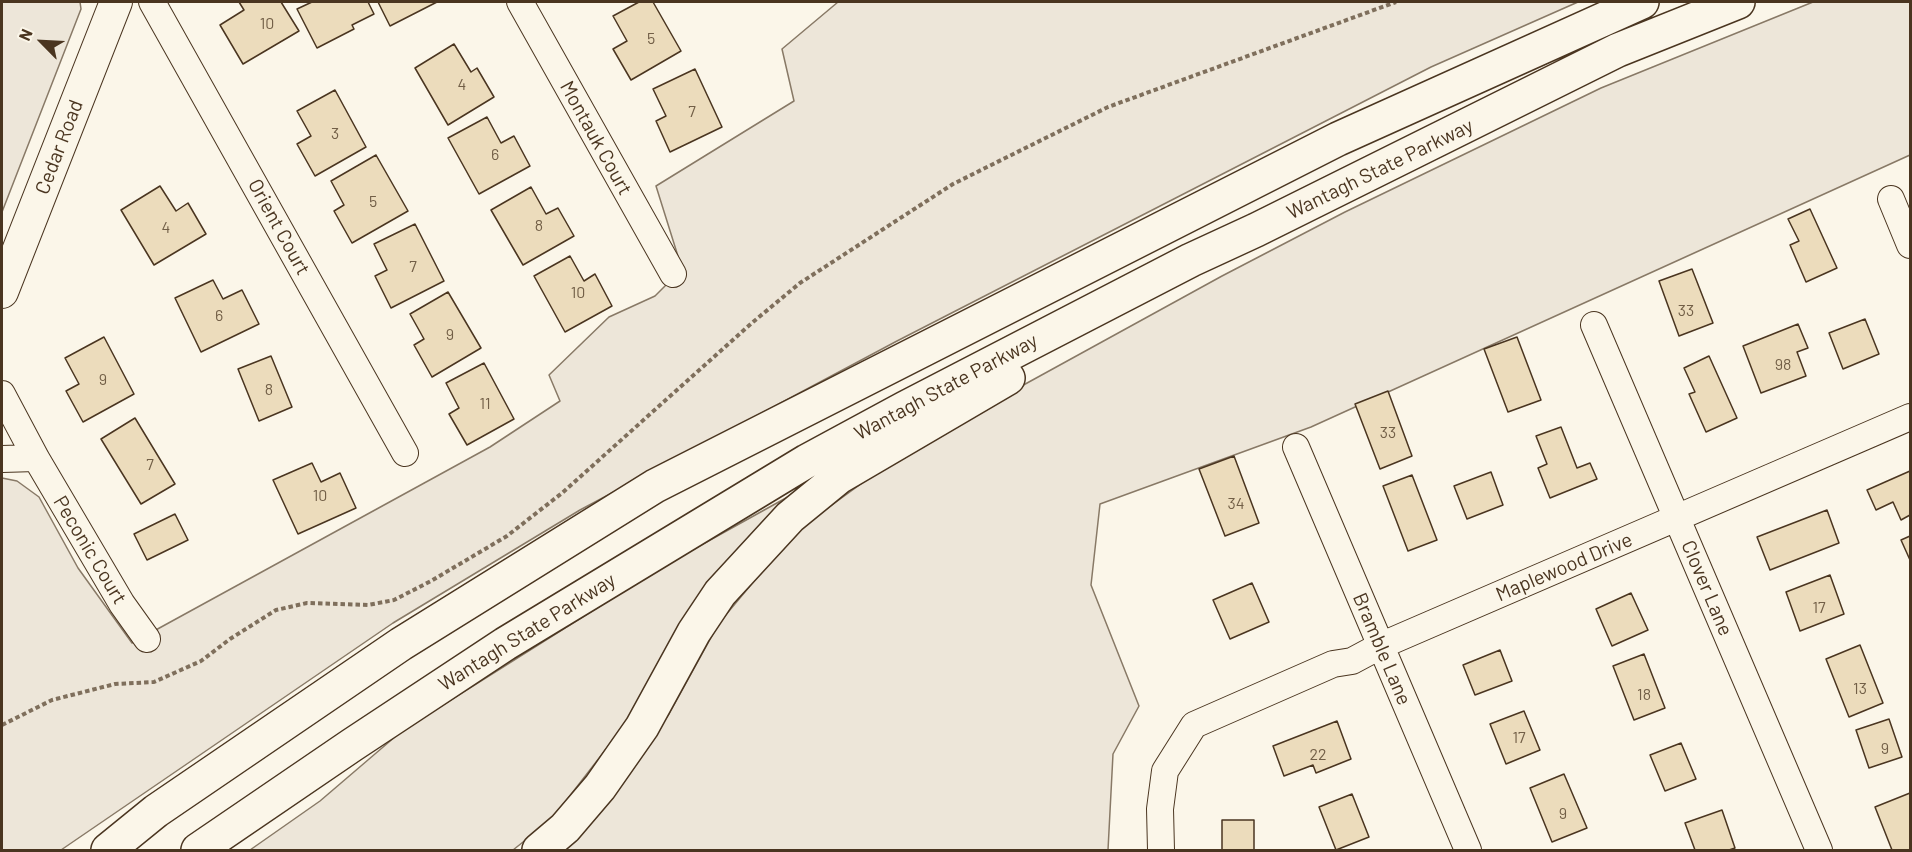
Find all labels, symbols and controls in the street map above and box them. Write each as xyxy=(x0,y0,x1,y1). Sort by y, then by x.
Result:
north arrow xyxy=(12,12,72,72)
house number: 10 xyxy=(260,14,274,34)
text: N xyxy=(14,26,36,43)
house number: 5 xyxy=(647,29,655,49)
house number: 4 xyxy=(458,75,466,95)
street label: Montauk Court xyxy=(555,77,637,199)
street label: Cedar Road xyxy=(30,96,88,198)
house number: 7 xyxy=(688,102,696,122)
street label: Wantagh State Parkway xyxy=(1283,113,1477,225)
house number: 3 xyxy=(331,124,339,144)
house number: 6 xyxy=(491,145,499,165)
street label: Orient Court xyxy=(243,175,315,279)
house number: 5 xyxy=(369,192,377,212)
house number: 8 xyxy=(535,216,543,236)
house number: 4 xyxy=(162,218,170,238)
house number: 7 xyxy=(409,257,417,277)
house number: 10 xyxy=(571,283,585,303)
house number: 33 xyxy=(1678,301,1694,321)
house number: 6 xyxy=(215,306,223,326)
house number: 9 xyxy=(446,325,454,345)
street label: Wantagh State Parkway xyxy=(850,328,1042,446)
house number: 98 xyxy=(1775,355,1791,375)
house number: 9 xyxy=(99,370,107,390)
house number: 8 xyxy=(265,380,273,400)
house number: 11 xyxy=(479,394,491,414)
house number: 33 xyxy=(1380,423,1396,443)
house number: 7 xyxy=(146,455,154,475)
house number: 10 xyxy=(313,486,327,506)
street label: Peconic Court xyxy=(48,491,132,609)
house number: 34 xyxy=(1227,494,1245,514)
street label: Maplewood Drive xyxy=(1492,527,1636,607)
street label: Clover Lane xyxy=(1676,537,1738,639)
street label: Wantagh State Parkway xyxy=(434,568,620,696)
street label: Bramble Lane xyxy=(1348,589,1416,709)
house number: 17 xyxy=(1812,598,1826,618)
house number: 13 xyxy=(1853,679,1867,699)
house number: 18 xyxy=(1637,685,1651,705)
house number: 17 xyxy=(1512,728,1526,748)
house number: 9 xyxy=(1881,739,1889,759)
house number: 22 xyxy=(1309,745,1327,765)
house number: 9 xyxy=(1559,804,1567,824)

